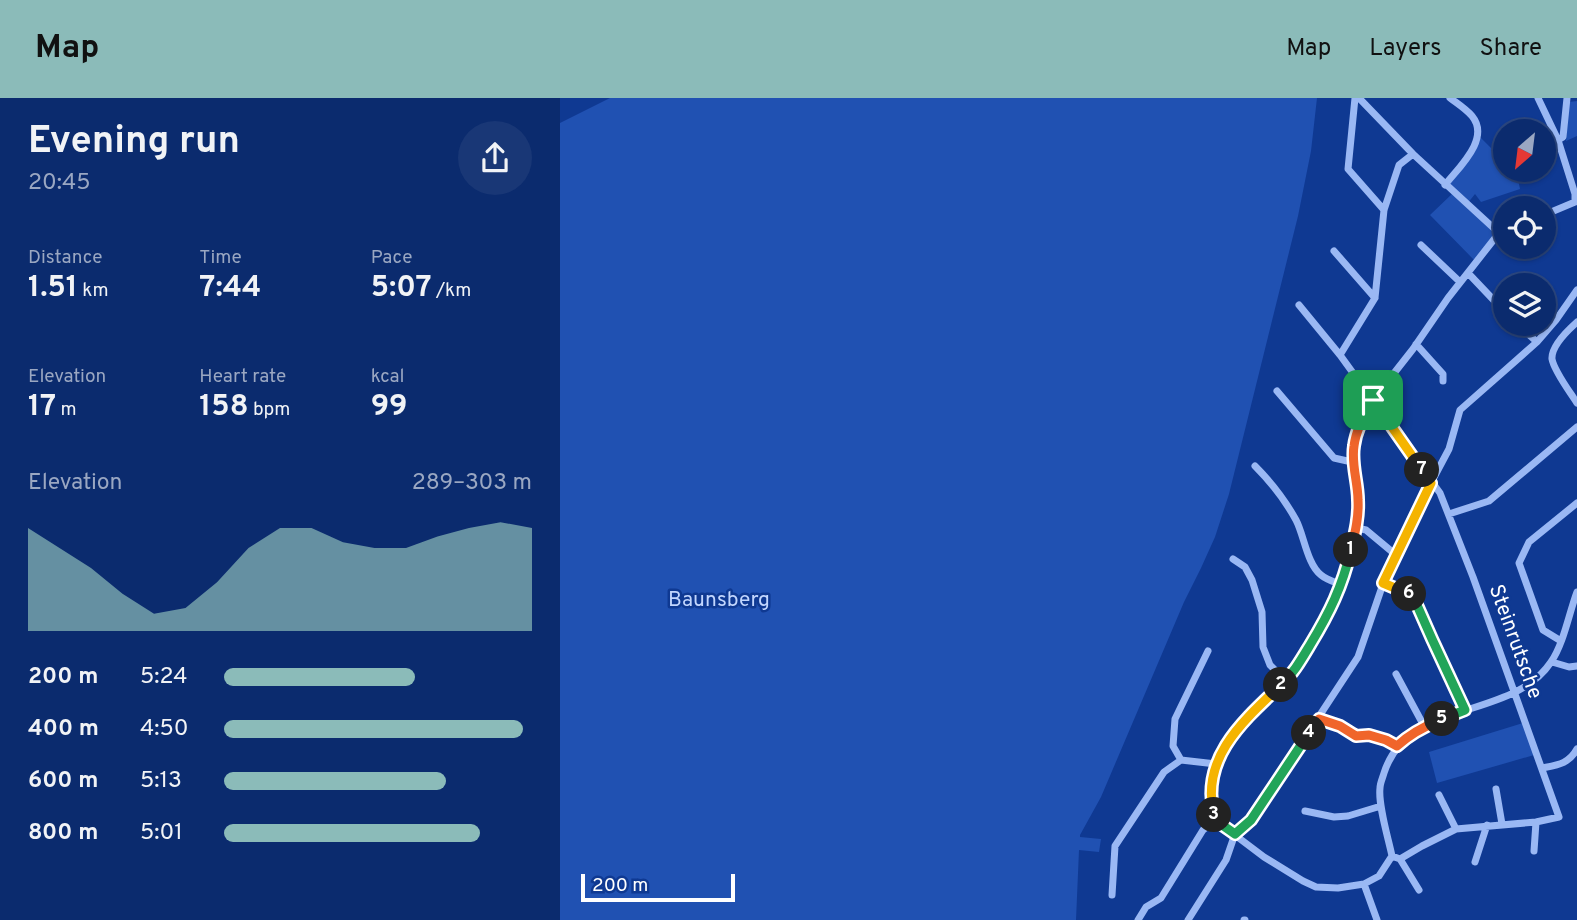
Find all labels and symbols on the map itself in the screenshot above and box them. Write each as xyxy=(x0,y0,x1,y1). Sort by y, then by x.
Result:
north arrow xyxy=(1493,119,1556,182)
pin xyxy=(1343,370,1403,430)
pin: 7 xyxy=(1404,452,1440,488)
pin: 1 xyxy=(1334,532,1368,568)
pin: 6 xyxy=(1392,576,1426,612)
street label: Steinrutsche xyxy=(1482,581,1548,703)
park label: Baunsberg xyxy=(668,587,770,614)
pin: 2 xyxy=(1264,668,1298,702)
pin: 5 xyxy=(1424,702,1460,736)
pin: 4 xyxy=(1292,716,1326,750)
pin: 3 xyxy=(1196,798,1232,832)
scale bar xyxy=(581,871,735,903)

